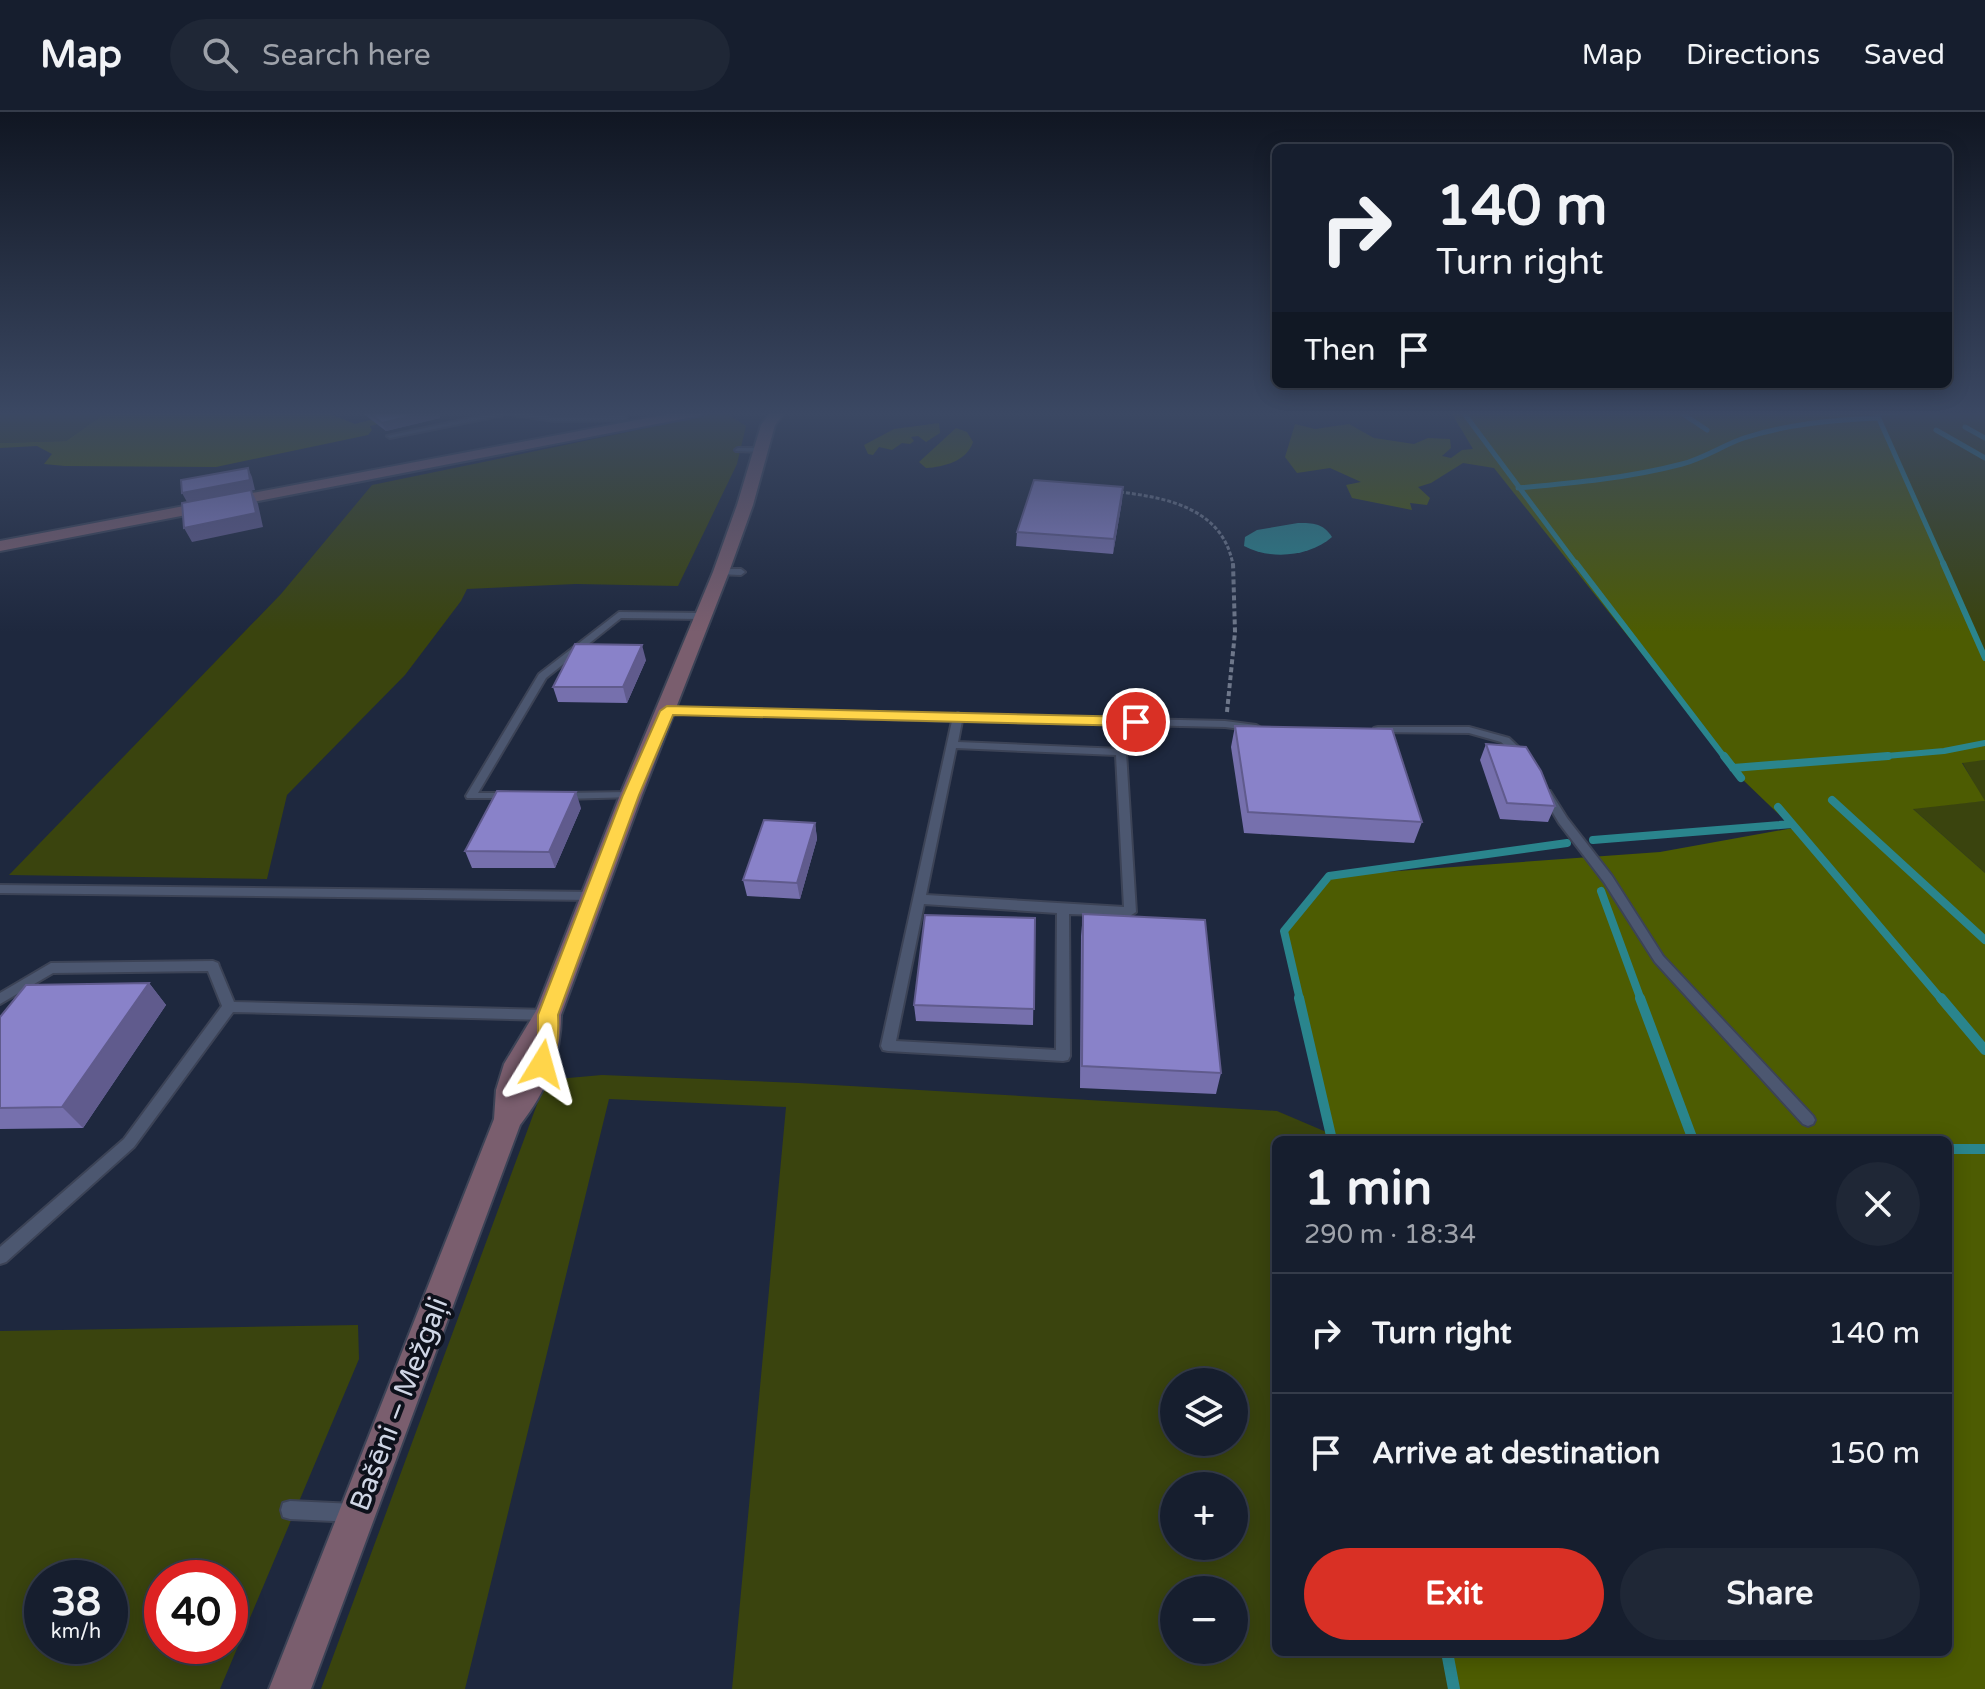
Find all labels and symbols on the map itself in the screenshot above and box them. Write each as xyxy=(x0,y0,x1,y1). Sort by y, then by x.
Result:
pin xyxy=(1102,688,1170,756)
position arrow xyxy=(500,1022,584,1106)
street label: Bašēni – Mežgaļi xyxy=(343,1292,455,1516)
speed limit sign: 40 xyxy=(144,1560,248,1664)

